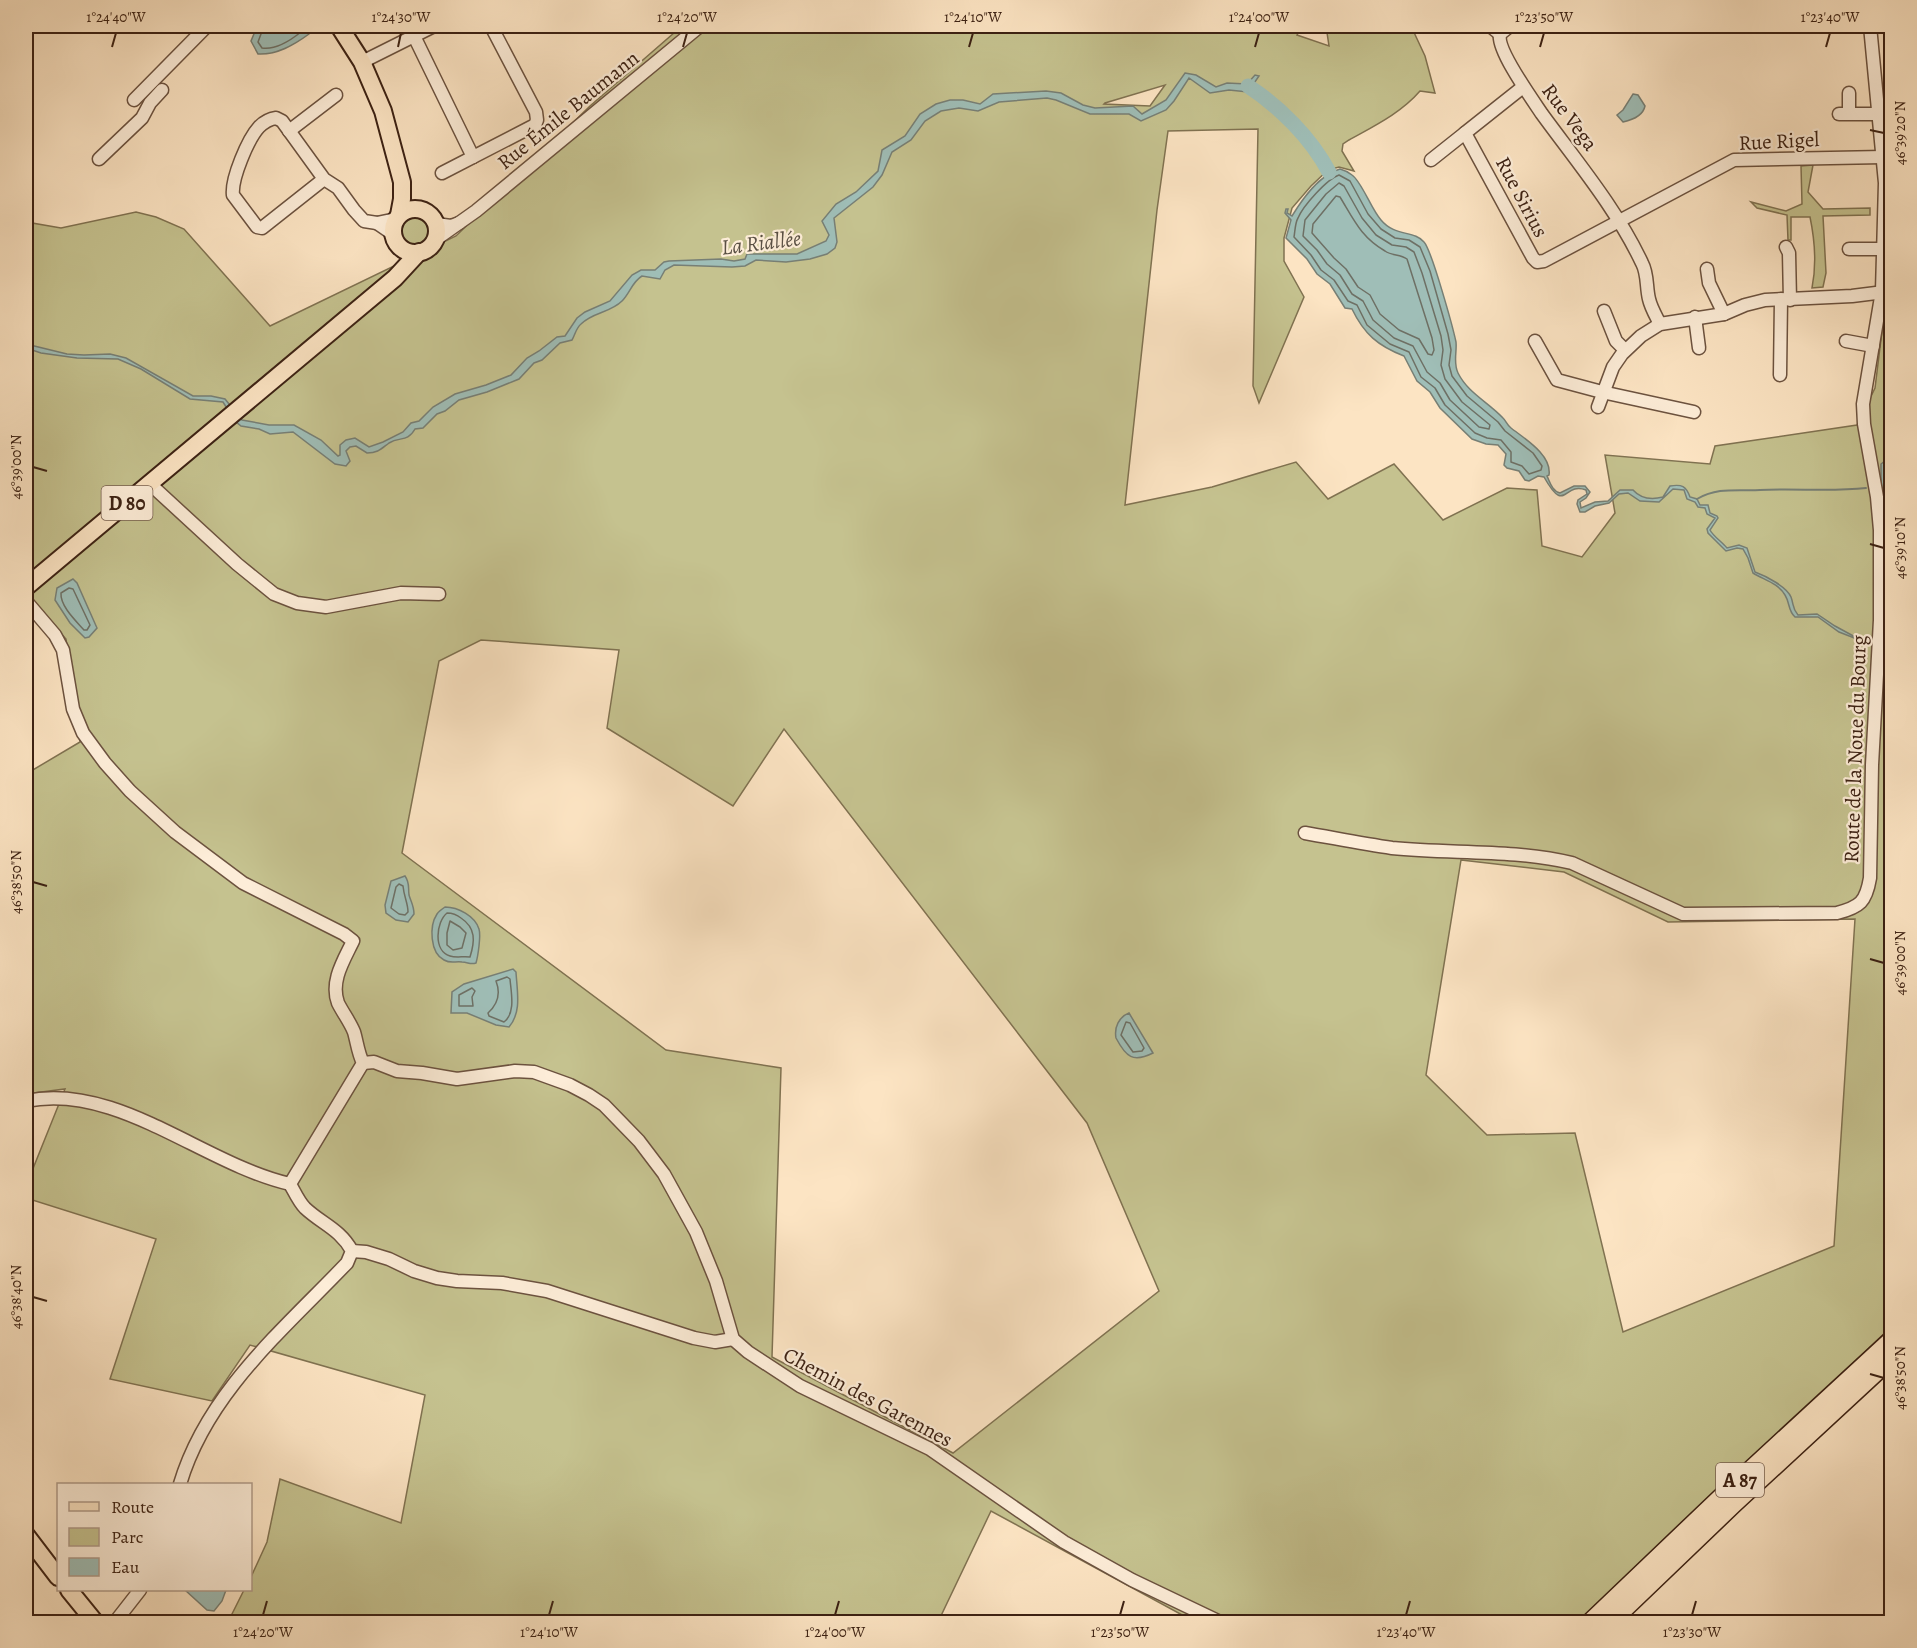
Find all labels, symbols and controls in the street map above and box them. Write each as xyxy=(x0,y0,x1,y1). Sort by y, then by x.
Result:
text: 1°24'40"W xyxy=(86,7,146,27)
text: 1°24'30"W xyxy=(372,7,430,27)
text: 1°24'20"W xyxy=(657,7,717,27)
text: 1°24'10"W xyxy=(944,7,1002,27)
text: 1°24'00"W xyxy=(1229,7,1289,27)
text: 1°23'50"W xyxy=(1515,7,1573,27)
text: 1°23'40"W xyxy=(1801,7,1859,27)
street label: Rue Émile Baumann xyxy=(491,44,645,176)
street label: Rue Vega xyxy=(1535,78,1605,157)
text: 46°39'20"N xyxy=(1890,101,1910,165)
street label: Rue Rigel xyxy=(1738,125,1820,157)
street label: Rue Sirius xyxy=(1489,152,1555,242)
water label: La Riallée xyxy=(720,223,803,263)
text: 46°39'00"N xyxy=(6,434,26,500)
road number: D 80 xyxy=(102,486,152,520)
text: 46°39'10"N xyxy=(1890,517,1910,579)
street label: Route de la Noue du Bourg xyxy=(1837,634,1873,863)
text: 46°38'50"N xyxy=(6,850,26,914)
text: 46°39'00"N xyxy=(1890,930,1910,996)
text: 46°38'40"N xyxy=(6,1265,26,1329)
street label: Chemin des Garennes xyxy=(779,1341,957,1453)
text: 46°38'50"N xyxy=(1890,1346,1910,1410)
road number: A 87 xyxy=(1716,1463,1764,1497)
legend xyxy=(57,1483,252,1591)
text: Route xyxy=(111,1495,154,1519)
text: Parc xyxy=(111,1525,143,1549)
text: Eau xyxy=(111,1555,140,1579)
text: 1°24'20"W xyxy=(233,1622,293,1642)
text: 1°24'10"W xyxy=(520,1622,578,1642)
text: 1°24'00"W xyxy=(805,1622,865,1642)
text: 1°23'50"W xyxy=(1091,1622,1149,1642)
text: 1°23'40"W xyxy=(1377,1622,1435,1642)
text: 1°23'30"W xyxy=(1663,1622,1721,1642)

